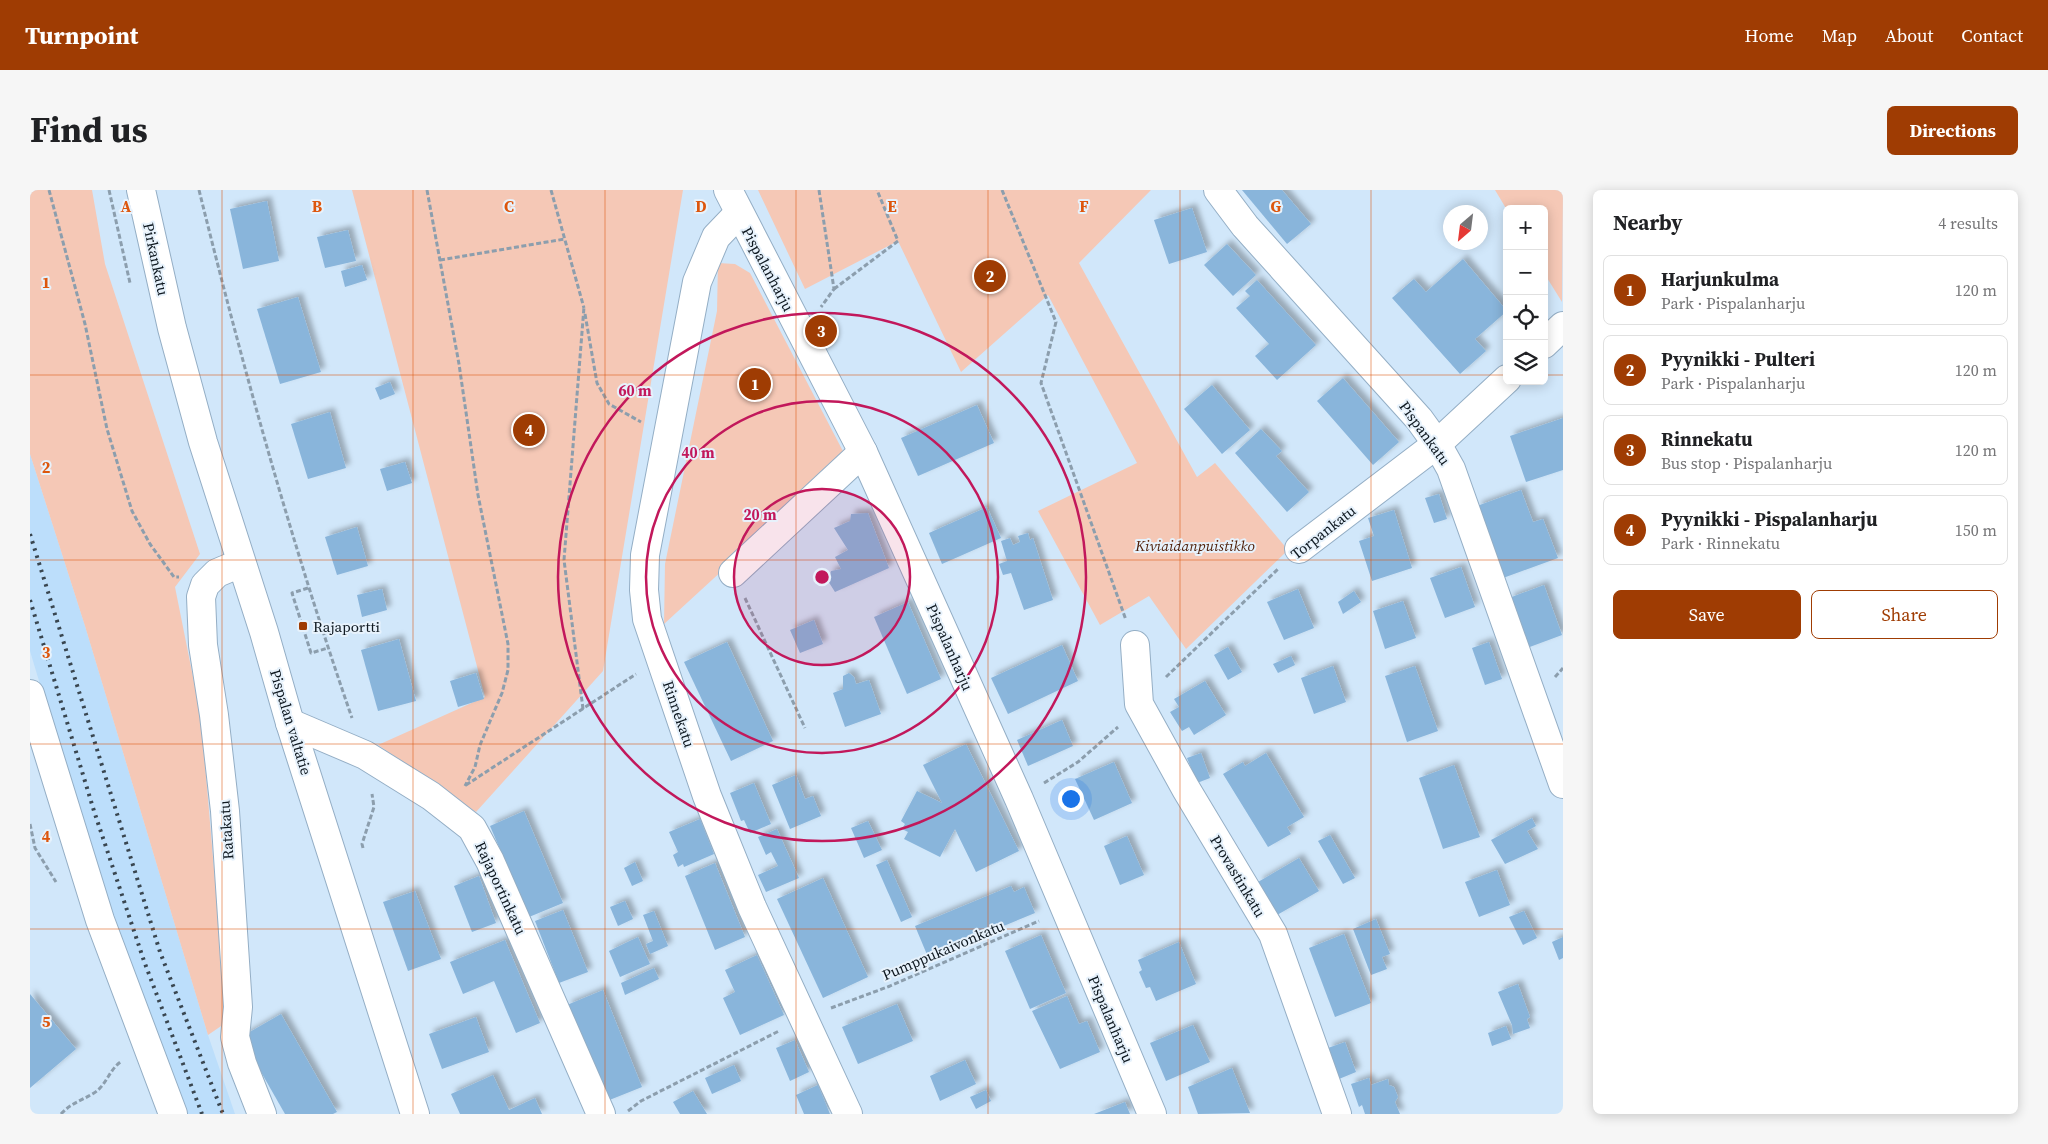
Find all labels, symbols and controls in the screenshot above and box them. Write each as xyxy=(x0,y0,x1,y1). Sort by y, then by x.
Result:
text: Turnpoint xyxy=(25,19,138,52)
text: Home xyxy=(1745,23,1794,48)
text: Map xyxy=(1822,23,1857,48)
text: About xyxy=(1885,23,1933,48)
text: Contact xyxy=(1961,23,2023,48)
text: Find us xyxy=(30,106,148,154)
button: Directions xyxy=(1887,106,2018,155)
text: A xyxy=(121,195,132,217)
text: B xyxy=(312,195,323,217)
text: C xyxy=(504,195,514,217)
text: D xyxy=(695,195,707,217)
text: E xyxy=(887,195,897,217)
text: F xyxy=(1079,195,1089,217)
text: G xyxy=(1271,195,1282,217)
north arrow xyxy=(1443,205,1488,250)
map controls xyxy=(1503,205,1548,385)
button: + xyxy=(1503,205,1548,250)
text: Nearby xyxy=(1613,208,1683,237)
text: 4 results xyxy=(1938,212,1998,234)
street label: Pirkankatu xyxy=(138,221,174,298)
street label: Pispalanharju xyxy=(737,223,799,315)
button: − xyxy=(1503,250,1548,295)
pin: 2 xyxy=(974,257,1006,295)
text: Harjunkulma xyxy=(1661,266,1779,292)
text: 1 xyxy=(42,271,50,293)
text: 1 xyxy=(1626,279,1634,301)
text: 120 m xyxy=(1955,279,1997,301)
text: Park · Pispalanharju xyxy=(1661,292,1805,314)
button: locate xyxy=(1503,295,1548,340)
pin: 3 xyxy=(805,312,837,350)
button: layers xyxy=(1503,340,1548,385)
text: Pyynikki - Pulteri xyxy=(1661,346,1815,372)
text: 2 xyxy=(1626,359,1634,381)
text: 120 m xyxy=(1955,359,1997,381)
pin: 1 xyxy=(739,365,771,403)
text: Park · Pispalanharju xyxy=(1661,372,1805,394)
text: 60 m xyxy=(618,380,652,401)
street label: Pispankatu xyxy=(1395,397,1456,470)
pin: 4 xyxy=(513,411,545,449)
text: Rinnekatu xyxy=(1661,426,1753,452)
text: 3 xyxy=(1626,439,1634,461)
text: 120 m xyxy=(1955,439,1997,461)
text: 40 m xyxy=(681,442,715,463)
text: Bus stop · Pispalanharju xyxy=(1661,452,1832,474)
text: 2 xyxy=(42,456,51,478)
street label: Torpankatu xyxy=(1286,500,1360,564)
text: 20 m xyxy=(743,504,777,525)
text: Pyynikki - Pispalanharju xyxy=(1661,506,1877,532)
text: 4 xyxy=(1626,519,1634,541)
text: 150 m xyxy=(1955,519,1997,541)
text: Park · Rinnekatu xyxy=(1661,532,1780,554)
park label: Kiviaidanpuistikko xyxy=(1134,535,1255,556)
centre of rings xyxy=(813,568,831,586)
button: Save xyxy=(1613,590,1801,639)
button: Share xyxy=(1811,590,1998,639)
street label: Pispalanharju xyxy=(921,600,979,694)
place label: Rajaportti xyxy=(313,616,380,637)
marker: Rajaportti xyxy=(297,620,309,632)
text: 3 xyxy=(42,641,51,663)
street label: Pispalan valtatie xyxy=(265,667,317,778)
street label: Rinnekatu xyxy=(658,678,700,750)
your location xyxy=(1058,786,1084,812)
street label: Ratakatu xyxy=(213,799,239,860)
text: 4 xyxy=(42,825,51,847)
street label: Provastinkatu xyxy=(1205,831,1271,921)
street label: Rajaportinkatu xyxy=(470,838,532,938)
street label: Pumppukaivonkatu xyxy=(879,915,1008,985)
street label: Pispalanharju xyxy=(1083,972,1139,1066)
text: 5 xyxy=(42,1010,51,1032)

